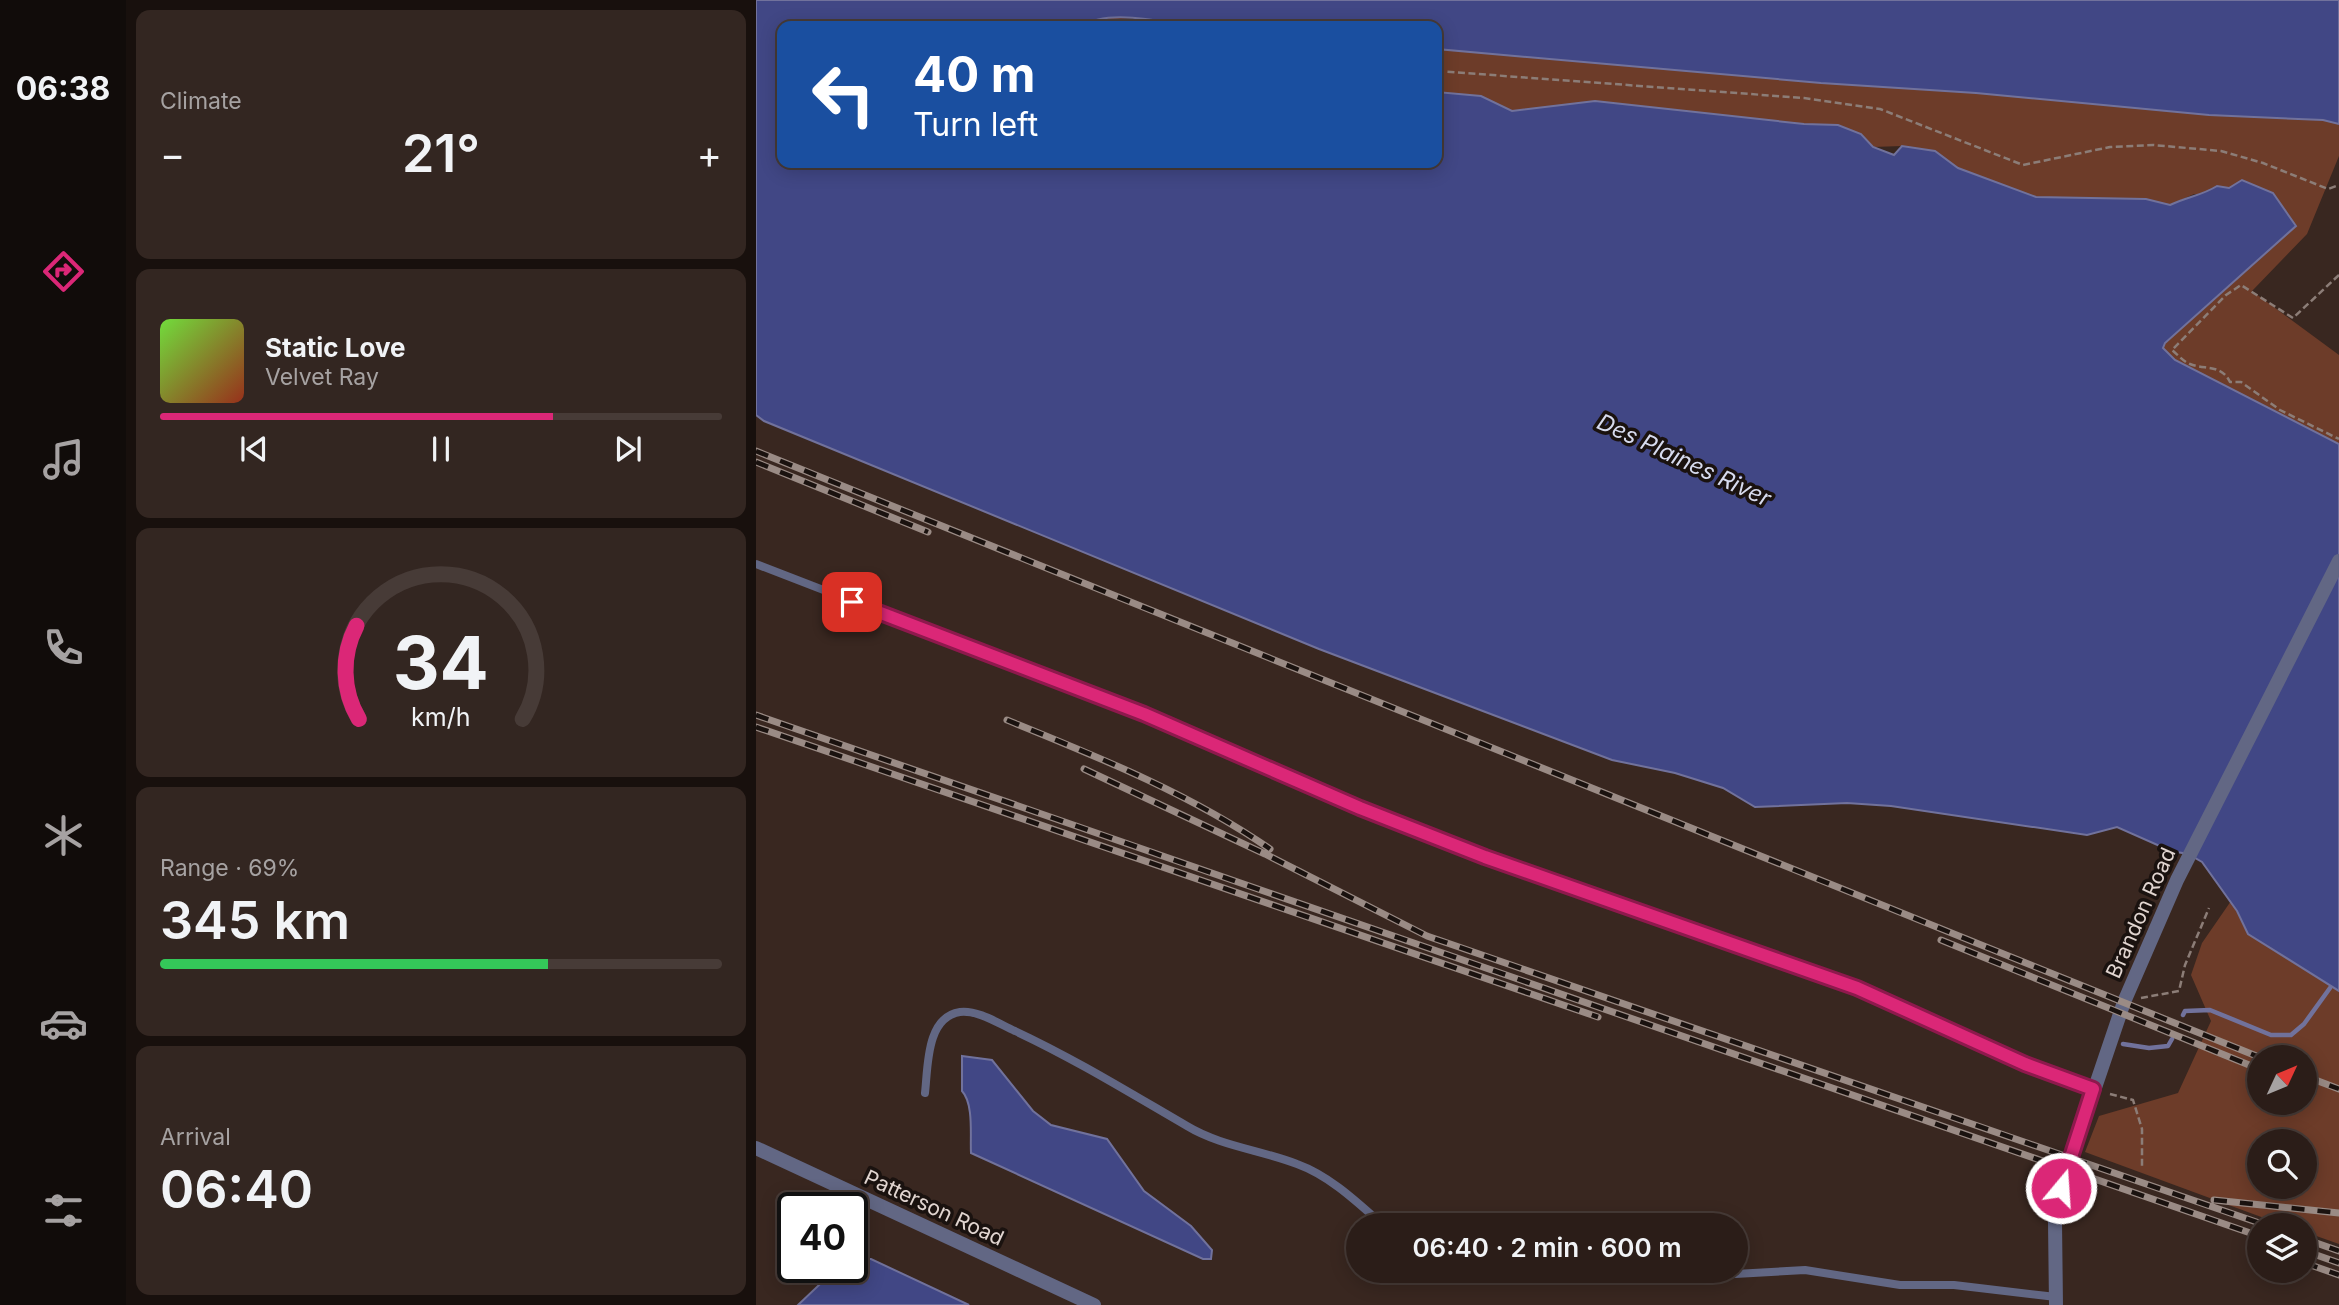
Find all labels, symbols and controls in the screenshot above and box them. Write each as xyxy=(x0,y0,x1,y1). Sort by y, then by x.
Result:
text: 40 m xyxy=(913,45,1036,104)
icon: left xyxy=(798,49,889,140)
text: 06:38 xyxy=(16,69,110,108)
text: Climate xyxy=(160,87,242,115)
text: Turn left xyxy=(913,105,1038,144)
text: 21° xyxy=(402,122,480,185)
text: − xyxy=(160,131,185,177)
text: + xyxy=(697,131,722,177)
icon: directions xyxy=(39,247,88,296)
text: Static Love xyxy=(265,332,406,363)
text: Velvet Ray xyxy=(265,363,379,391)
water label: Des Plaines River xyxy=(1593,407,1777,513)
icon: previous xyxy=(235,430,273,468)
icon: pause xyxy=(422,430,460,468)
icon: next xyxy=(609,430,647,468)
icon: music xyxy=(39,435,88,484)
pin xyxy=(822,572,882,632)
icon: arrive xyxy=(833,583,871,621)
text: 34 xyxy=(393,618,489,707)
icon: phone xyxy=(39,623,88,672)
text: km/h xyxy=(411,701,471,731)
icon: climate xyxy=(39,811,88,860)
street label: Brandon Road xyxy=(2101,844,2180,982)
text: Range · 69% xyxy=(160,854,299,882)
text: 345 km xyxy=(160,889,350,952)
icon: car xyxy=(39,999,88,1048)
north arrow xyxy=(2247,1045,2317,1115)
map controls xyxy=(2247,1045,2317,1283)
text: Arrival xyxy=(160,1123,231,1151)
button: search xyxy=(2247,1129,2317,1199)
position arrow xyxy=(2024,1151,2098,1225)
text: 06:40 xyxy=(160,1158,313,1221)
street label: Patterson Road xyxy=(860,1164,1008,1251)
icon: filters xyxy=(39,1186,88,1235)
speed limit sign: 40 xyxy=(777,1192,868,1283)
button: layers xyxy=(2247,1213,2317,1283)
text: 06:40 · 2 min · 600 m xyxy=(1412,1232,1682,1263)

